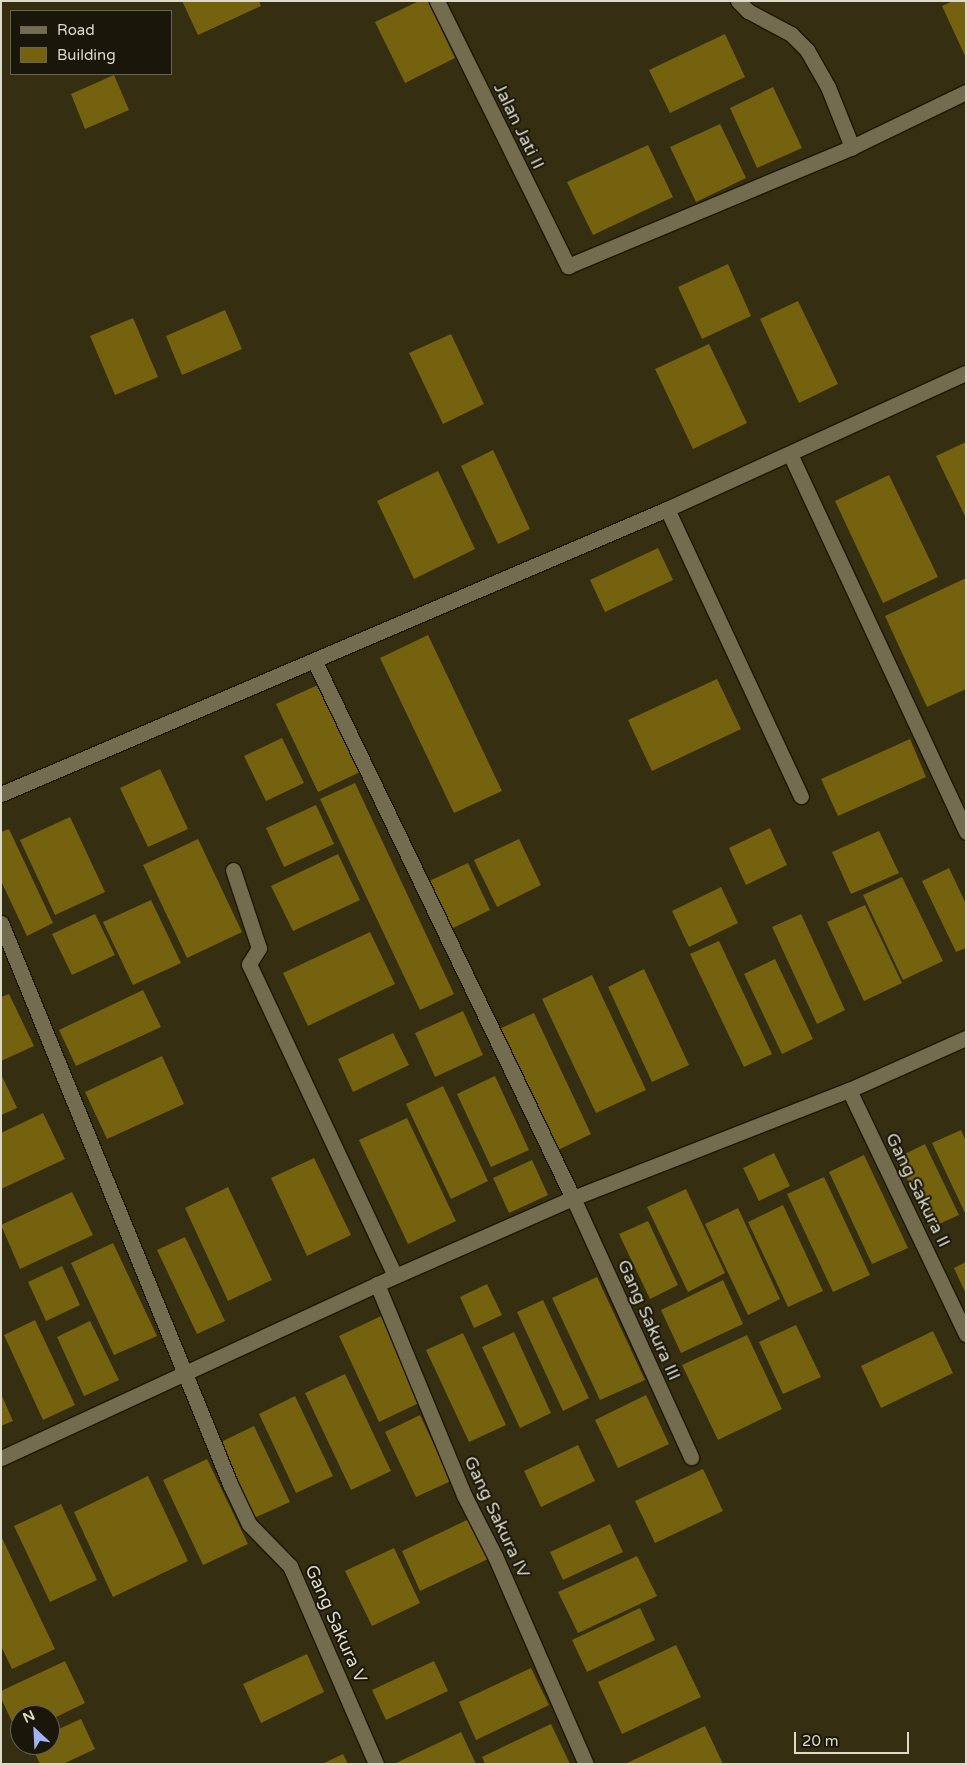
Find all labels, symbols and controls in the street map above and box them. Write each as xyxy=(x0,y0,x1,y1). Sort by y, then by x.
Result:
legend xyxy=(10,10,172,75)
text: Road xyxy=(57,21,95,39)
text: Building xyxy=(57,46,116,64)
street label: Jalan Jati II xyxy=(489,79,549,173)
street label: Gang Sakura II xyxy=(881,1129,955,1251)
street label: Gang Sakura III xyxy=(613,1256,685,1384)
street label: Gang Sakura IV xyxy=(459,1453,535,1581)
street label: Gang Sakura V xyxy=(300,1562,372,1686)
north arrow xyxy=(10,1705,60,1755)
text: N xyxy=(20,1707,38,1727)
scale bar xyxy=(797,1722,912,1754)
text: 20 m xyxy=(802,1732,839,1750)

